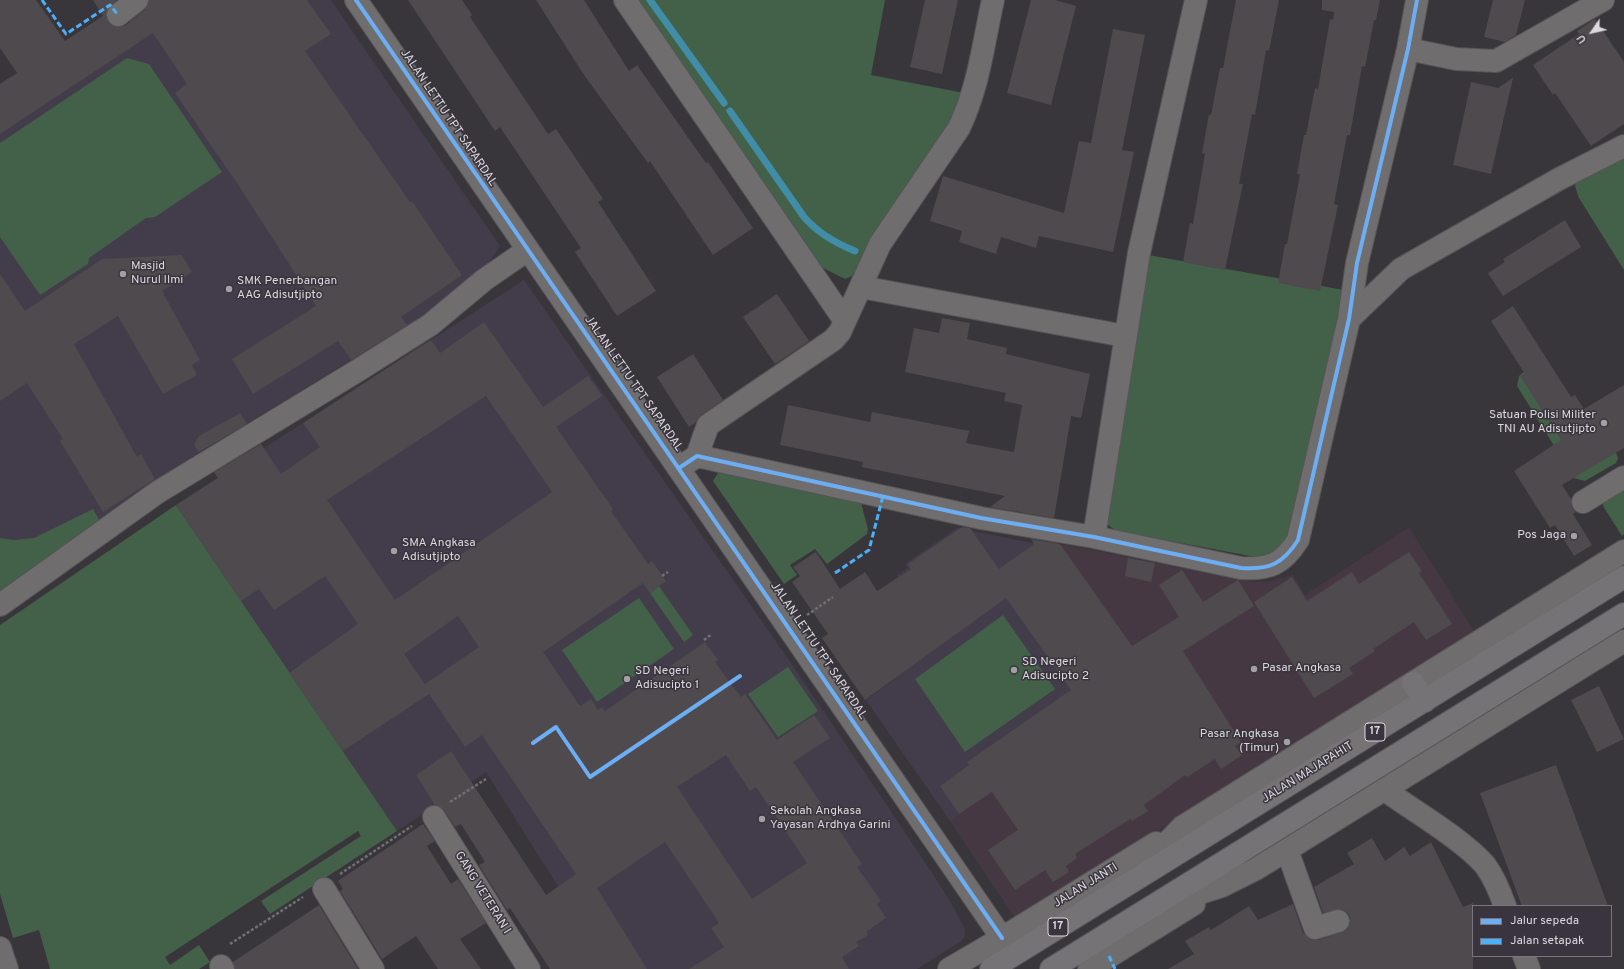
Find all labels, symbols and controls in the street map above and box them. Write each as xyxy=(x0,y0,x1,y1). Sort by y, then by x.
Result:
north arrow xyxy=(1572,12,1612,52)
text: U xyxy=(1574,32,1590,46)
street label: JALAN LETTU TPT SAPARDAL xyxy=(397,47,499,189)
place label: Masjid Nurul Ilmi xyxy=(131,260,183,288)
marker: Masjid Nurul Ilmi xyxy=(118,269,128,279)
place label: SMK Penerbangan AAG Adisutjipto xyxy=(237,275,337,303)
marker: SMK Penerbangan AAG Adisutjipto xyxy=(224,284,234,294)
street label: JALAN LETTU TPT SAPARDAL xyxy=(580,313,686,455)
place label: Satuan Polisi Militer TNI AU Adisutjipto xyxy=(1489,409,1596,437)
marker: Satuan Polisi Militer TNI AU Adisutjipto xyxy=(1599,418,1609,428)
place label: Pos Jaga xyxy=(1517,529,1566,543)
marker: Pos Jaga xyxy=(1569,531,1579,541)
place label: SMA Angkasa Adisutjipto xyxy=(402,537,476,565)
marker: SMA Angkasa Adisutjipto xyxy=(389,546,399,556)
street label: JALAN LETTU TPT SAPARDAL xyxy=(767,580,869,722)
place label: SD Negeri Adisucipto 2 xyxy=(1022,656,1089,684)
place label: Pasar Angkasa xyxy=(1262,662,1341,676)
marker: Pasar Angkasa xyxy=(1249,664,1259,674)
place label: SD Negeri Adisucipto 1 xyxy=(635,665,699,693)
marker: SD Negeri Adisucipto 2 xyxy=(1009,665,1019,675)
marker: SD Negeri Adisucipto 1 xyxy=(622,674,632,684)
road number: 17 xyxy=(1365,723,1385,741)
place label: Pasar Angkasa (Timur) xyxy=(1200,728,1279,756)
marker: Pasar Angkasa (Timur) xyxy=(1282,737,1292,747)
street label: JALAN MAJAPAHIT xyxy=(1260,739,1356,807)
place label: Sekolah Angkasa Yayasan Ardhya Garini xyxy=(770,805,891,833)
marker: Sekolah Angkasa Yayasan Ardhya Garini xyxy=(757,814,767,824)
street label: GANG VETERAN I xyxy=(451,849,513,937)
street label: JALAN JANTI xyxy=(1051,861,1121,911)
legend xyxy=(1472,905,1612,957)
text: Jalur sepeda xyxy=(1510,913,1579,929)
road number: 17 xyxy=(1048,918,1068,936)
text: Jalan setapak xyxy=(1510,933,1584,949)

